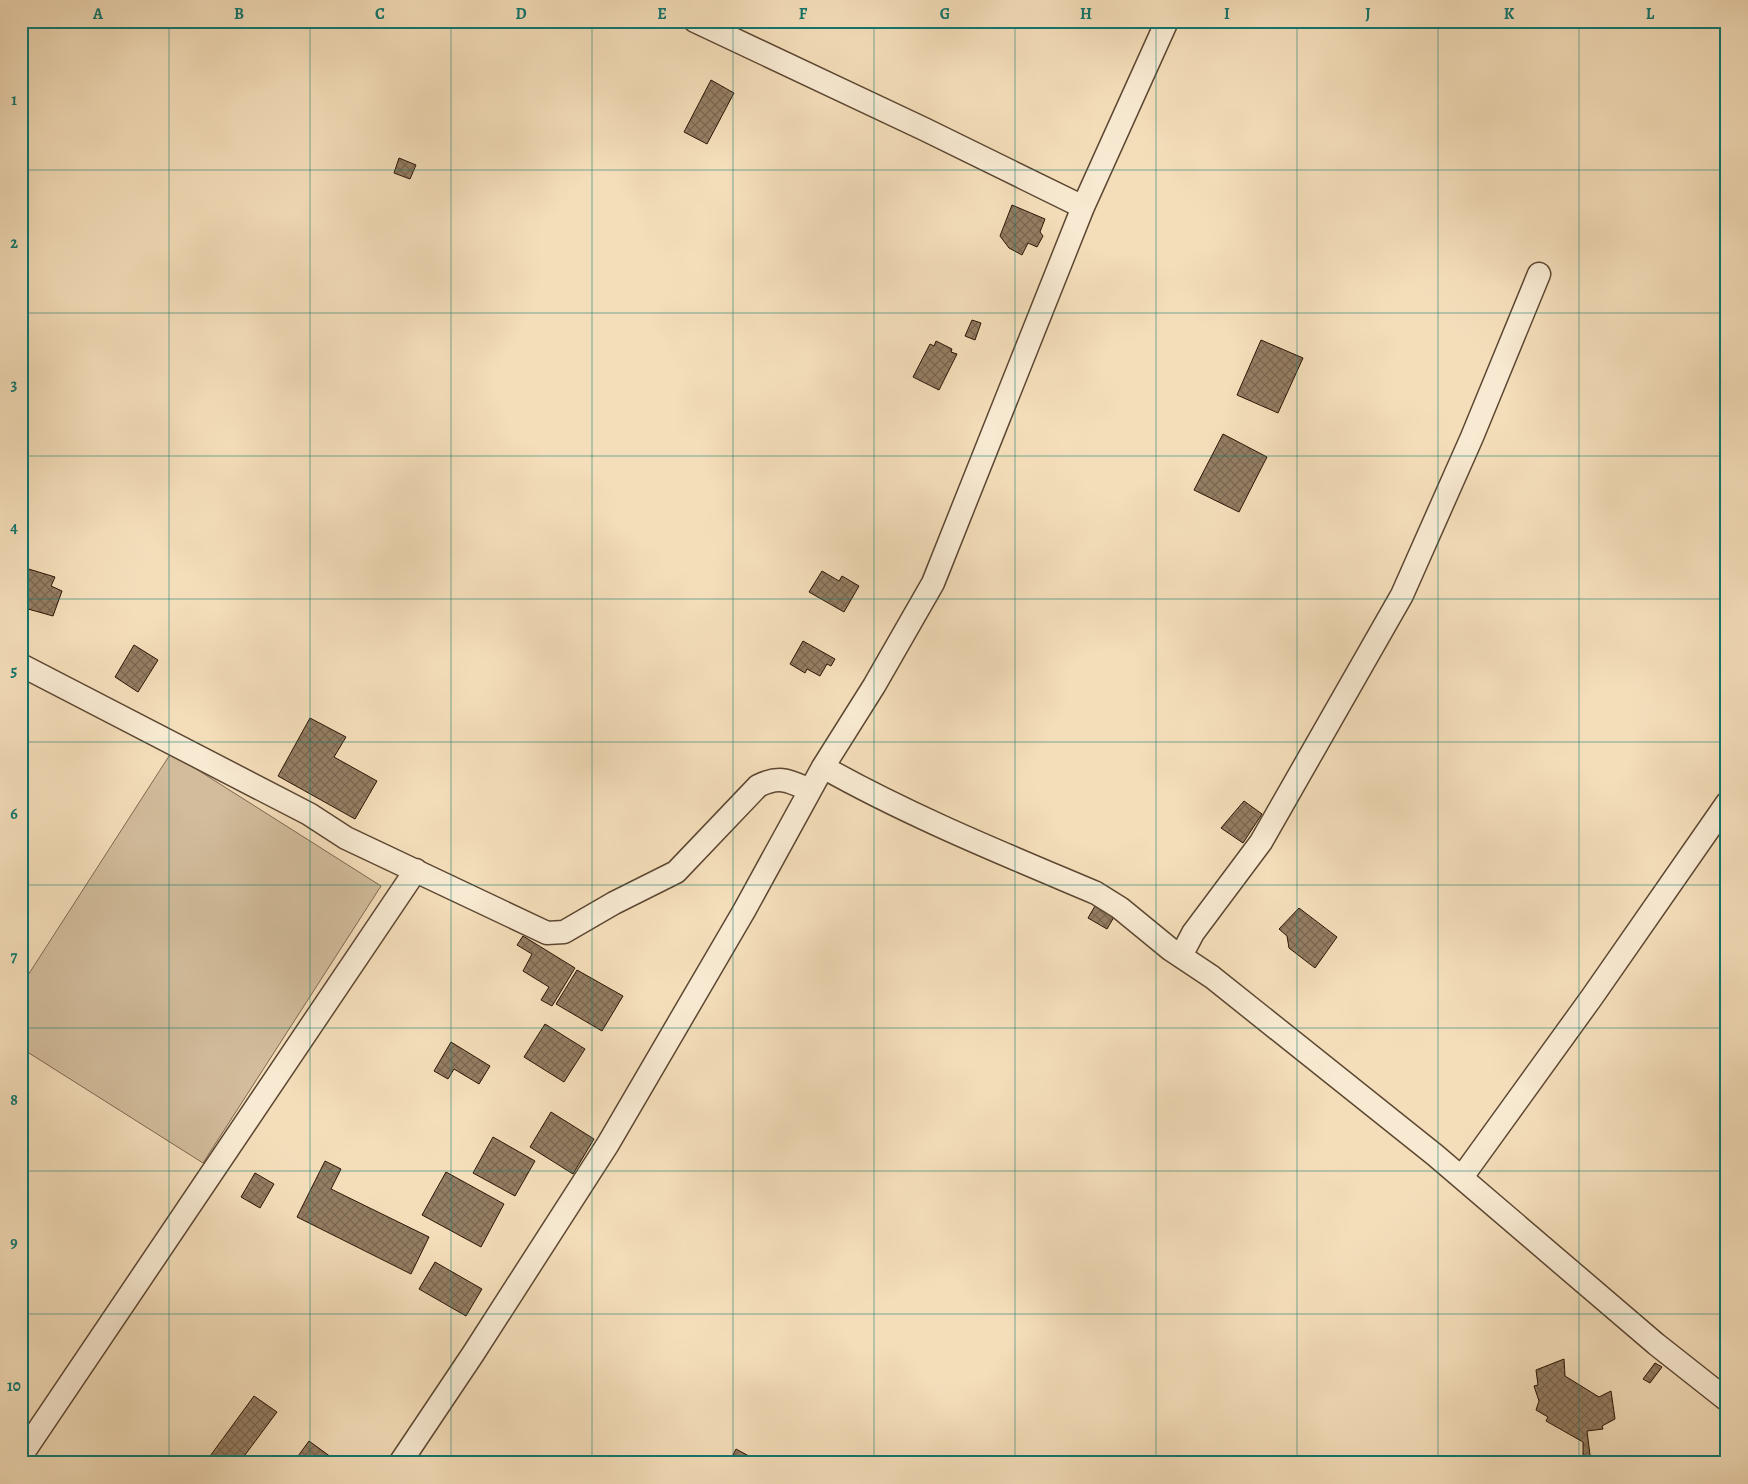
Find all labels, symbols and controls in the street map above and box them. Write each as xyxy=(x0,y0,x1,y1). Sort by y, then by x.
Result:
text: A xyxy=(92,3,104,25)
text: B xyxy=(234,3,244,25)
text: C xyxy=(375,3,385,25)
text: D xyxy=(515,3,527,25)
text: E xyxy=(657,3,667,25)
text: F xyxy=(799,3,808,25)
text: G xyxy=(940,3,950,25)
text: H xyxy=(1080,3,1092,25)
text: I xyxy=(1224,3,1230,25)
text: J xyxy=(1365,3,1371,25)
text: K xyxy=(1504,3,1515,25)
text: L xyxy=(1646,3,1655,25)
text: 1 xyxy=(11,89,17,111)
text: 2 xyxy=(10,232,18,254)
text: 3 xyxy=(11,374,18,396)
text: 4 xyxy=(10,517,18,539)
text: 5 xyxy=(11,660,18,682)
text: 6 xyxy=(10,803,18,825)
text: 7 xyxy=(11,946,18,968)
text: 8 xyxy=(10,1089,18,1111)
text: 9 xyxy=(10,1232,18,1254)
text: 10 xyxy=(7,1375,21,1397)

